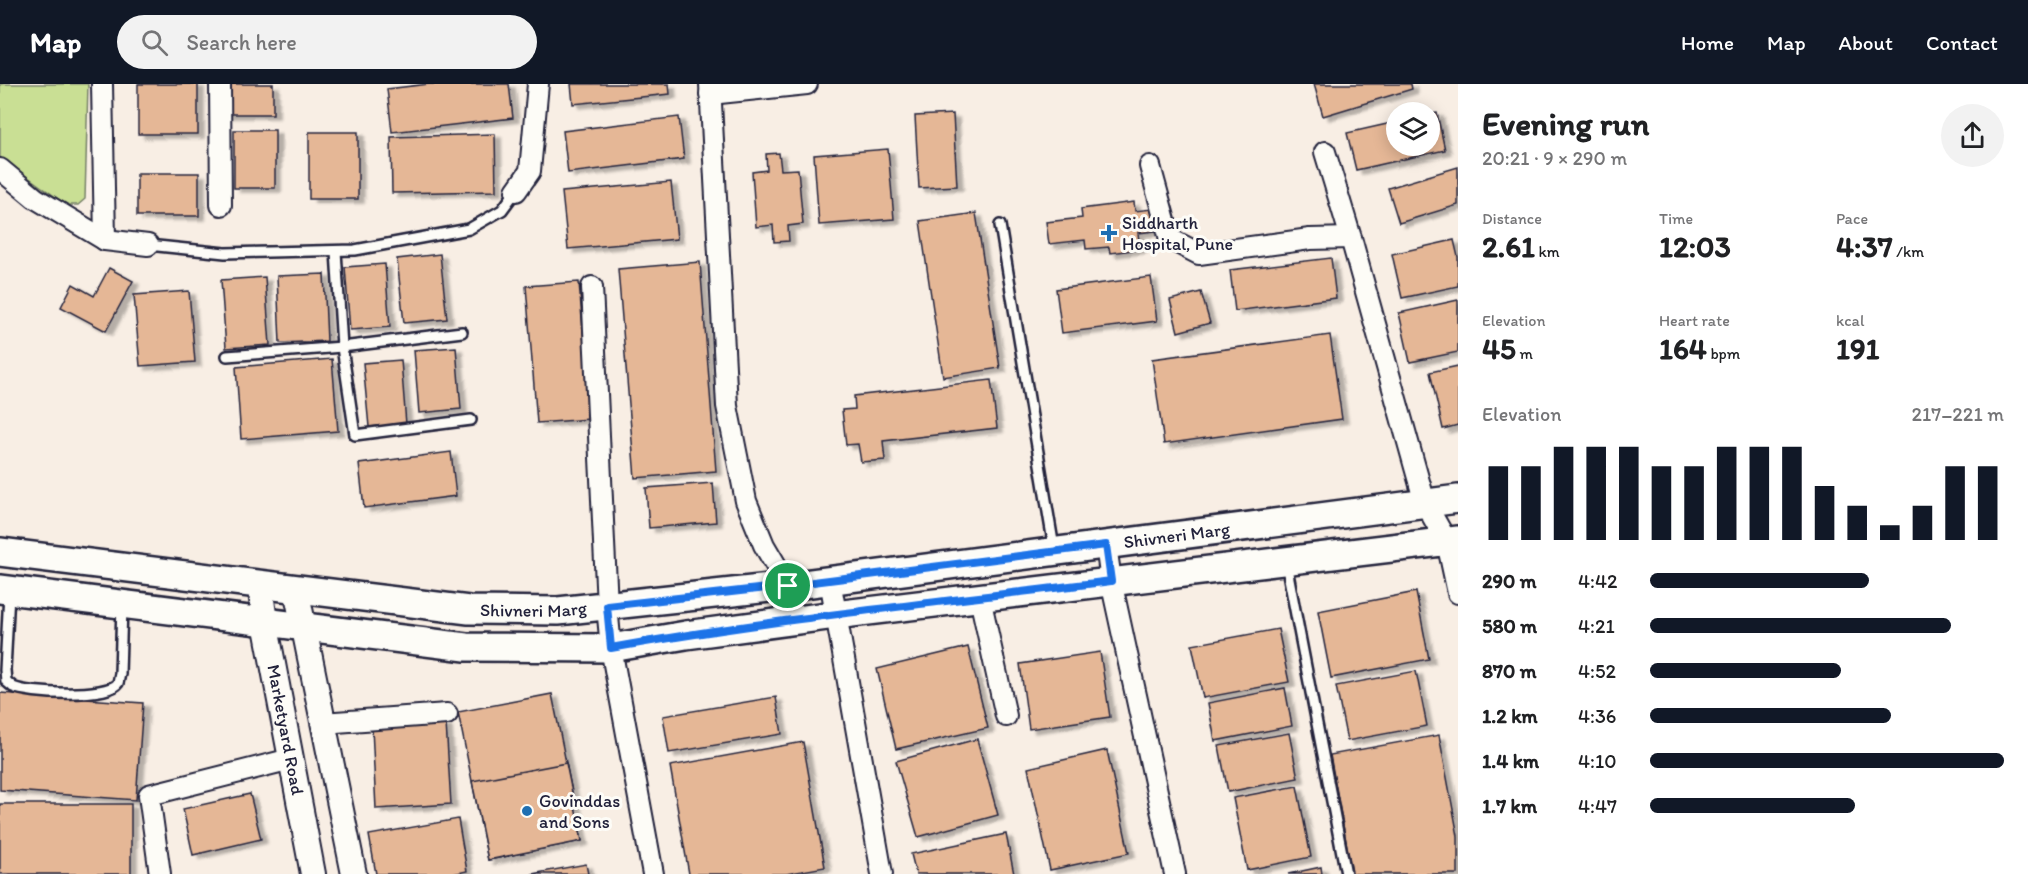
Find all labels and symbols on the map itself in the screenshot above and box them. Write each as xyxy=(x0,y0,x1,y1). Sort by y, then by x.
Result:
place label: Siddharth Hospital, Pune xyxy=(1122,212,1233,255)
marker: Siddharth Hospital, Pune xyxy=(1100,224,1118,242)
street label: Shivneri Marg xyxy=(1122,518,1232,553)
pin xyxy=(762,560,813,611)
street label: Shivneri Marg xyxy=(480,597,589,622)
street label: Marketyard Road xyxy=(262,663,309,797)
place label: Govinddas and Sons xyxy=(539,790,620,833)
marker: Govinddas and Sons xyxy=(520,804,534,818)

